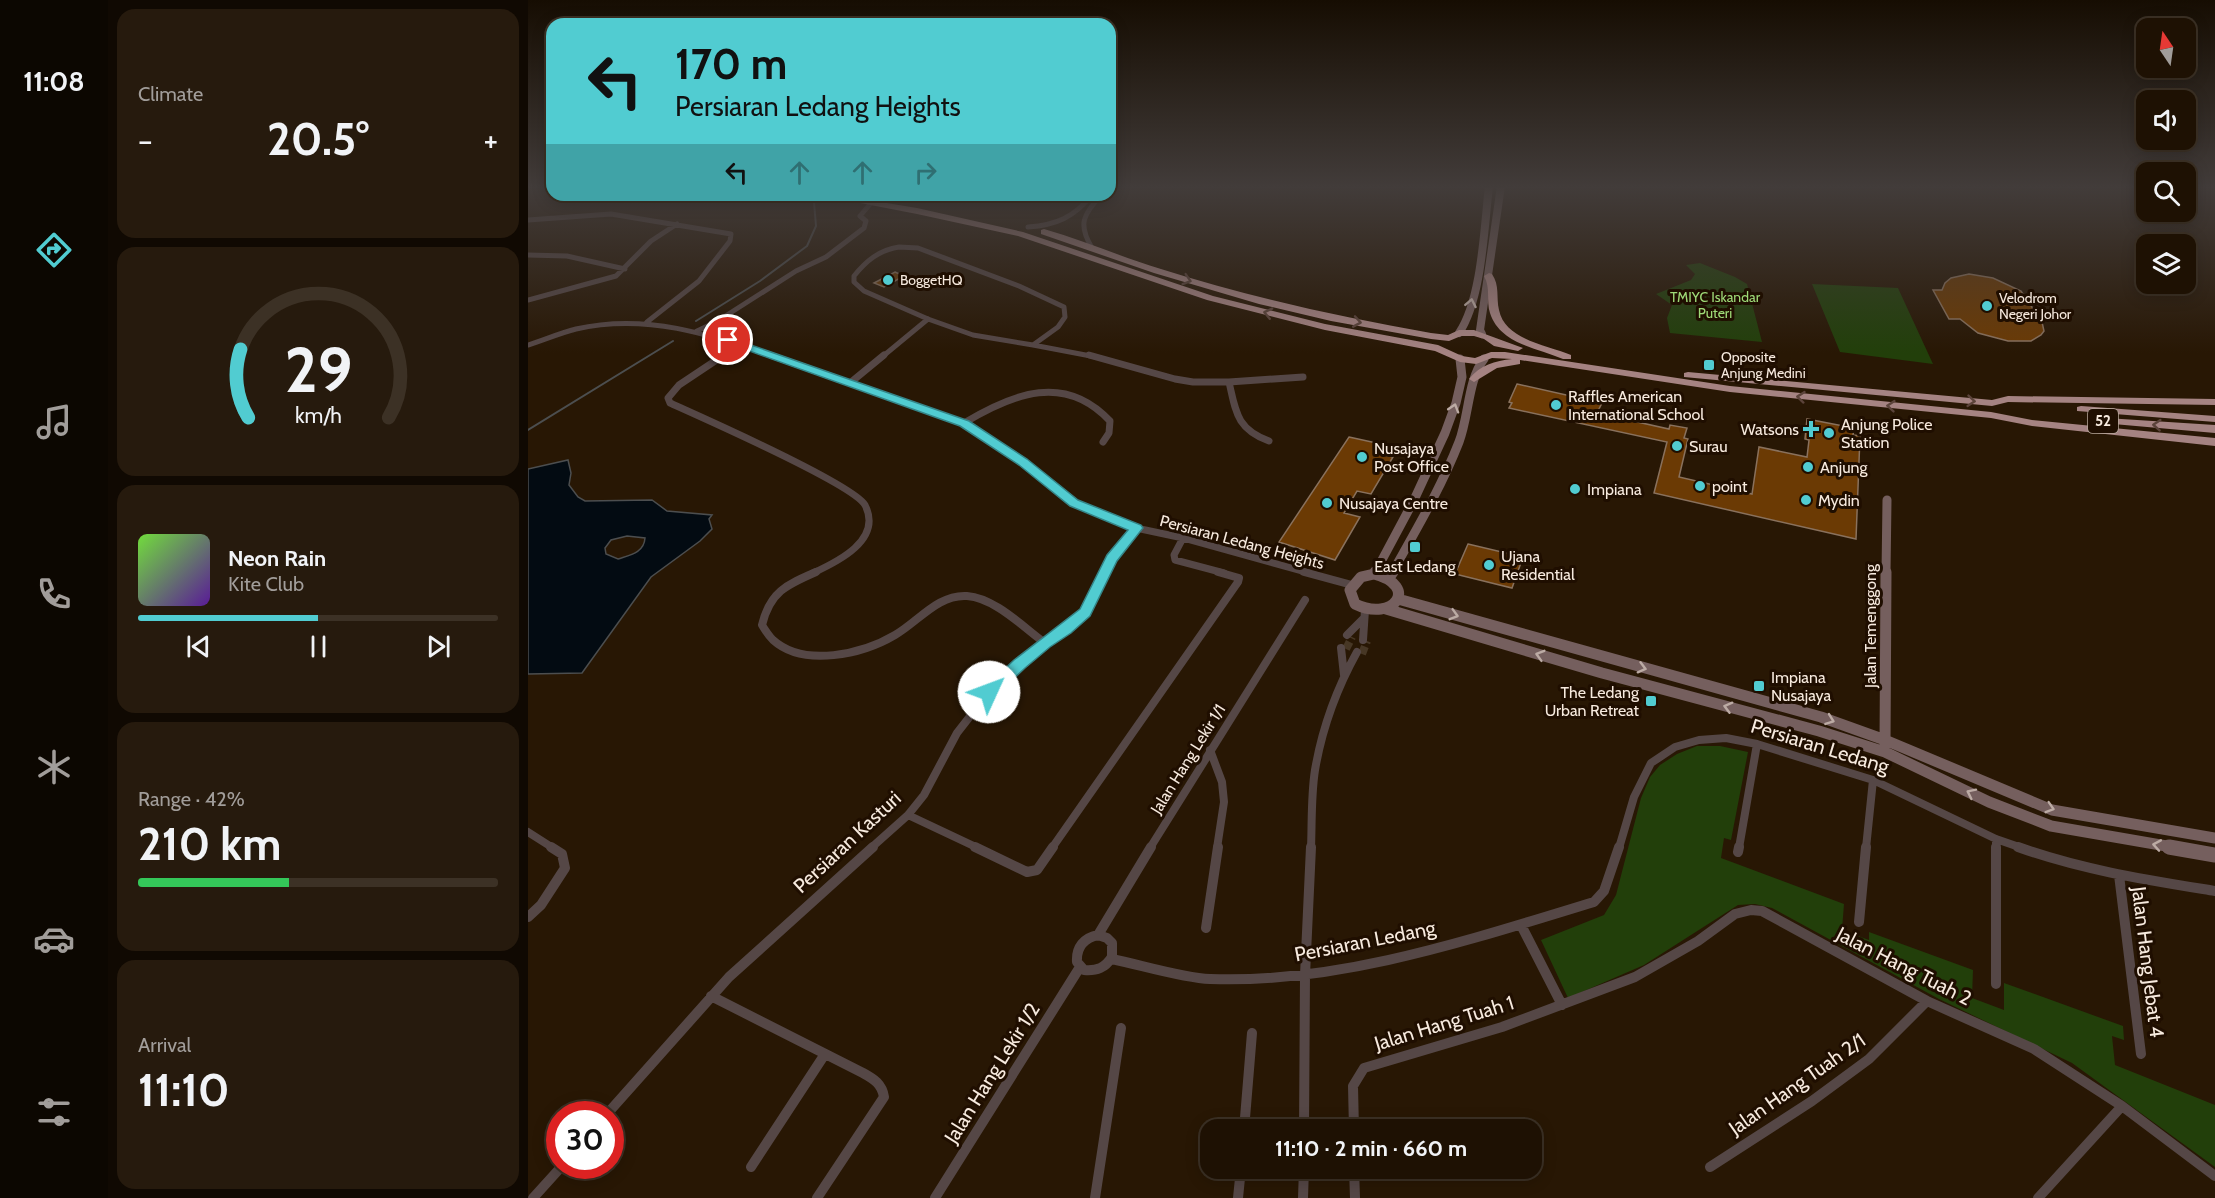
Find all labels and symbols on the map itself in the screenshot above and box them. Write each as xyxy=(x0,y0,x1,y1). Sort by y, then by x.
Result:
north arrow xyxy=(2136,18,2196,78)
place label: BoggetHQ xyxy=(900,271,963,289)
marker: BoggetHQ xyxy=(881,273,895,287)
one-way arrow xyxy=(1181,273,1192,285)
park label: TMIYC Iskandar Puteri xyxy=(1670,288,1761,322)
place label: Velodrom Negeri Johor xyxy=(1999,289,2072,323)
one-way arrow xyxy=(1464,298,1477,308)
marker: Velodrom Negeri Johor xyxy=(1980,299,1994,313)
one-way arrow xyxy=(1264,308,1274,321)
pin xyxy=(702,314,753,365)
one-way arrow xyxy=(1352,316,1361,328)
place label: Opposite Anjung Medini xyxy=(1721,348,1806,382)
marker: Opposite Anjung Medini xyxy=(1702,358,1716,372)
place label: Raffles American International School xyxy=(1568,387,1704,424)
one-way arrow xyxy=(1796,391,1805,404)
one-way arrow xyxy=(1967,394,1976,407)
marker: Raffles American International School xyxy=(1549,398,1563,412)
one-way arrow xyxy=(1887,400,1896,413)
one-way arrow xyxy=(1447,403,1459,414)
road number: 52 xyxy=(2088,409,2118,433)
place label: Anjung Police Station xyxy=(1841,415,1932,452)
one-way arrow xyxy=(2152,419,2161,432)
place label: Watsons xyxy=(1741,420,1799,439)
marker: Watsons xyxy=(1804,422,1818,436)
marker: Anjung Police Station xyxy=(1822,426,1836,440)
place label: Surau xyxy=(1689,437,1728,456)
place label: Nusajaya Post Office xyxy=(1374,439,1449,476)
marker: Surau xyxy=(1670,439,1684,453)
marker: Nusajaya Post Office xyxy=(1355,450,1369,464)
place label: Anjung xyxy=(1820,458,1869,477)
marker: Anjung xyxy=(1801,460,1815,474)
place label: point xyxy=(1712,477,1748,496)
marker: point xyxy=(1693,479,1707,493)
place label: Impiana xyxy=(1587,480,1642,499)
marker: Impiana xyxy=(1568,482,1582,496)
place label: Mydin xyxy=(1818,491,1860,510)
marker: Mydin xyxy=(1799,493,1813,507)
place label: Nusajaya Centre xyxy=(1339,494,1448,513)
marker: Nusajaya Centre xyxy=(1320,496,1334,510)
street label: Persiaran Ledang Heights xyxy=(1158,511,1327,573)
marker: East Ledang xyxy=(1408,540,1422,554)
place label: Ujana Residential xyxy=(1501,547,1575,584)
place label: East Ledang xyxy=(1374,557,1457,576)
marker: Ujana Residential xyxy=(1482,558,1496,572)
street label: Jalan Temenggong xyxy=(1861,563,1880,689)
one-way arrow xyxy=(1449,608,1459,621)
one-way arrow xyxy=(1536,650,1546,662)
position arrow xyxy=(957,660,1021,724)
one-way arrow xyxy=(1636,661,1647,673)
place label: Impiana Nusajaya xyxy=(1771,668,1832,705)
marker: Impiana Nusajaya xyxy=(1752,679,1766,693)
place label: The Ledang Urban Retreat xyxy=(1545,683,1640,720)
marker: The Ledang Urban Retreat xyxy=(1644,694,1658,708)
street label: Jalan Hang Lekir 1/1 xyxy=(1146,701,1229,818)
one-way arrow xyxy=(1723,702,1734,714)
one-way arrow xyxy=(1824,712,1835,725)
street label: Persiaran Ledang xyxy=(1748,714,1893,779)
street label: Persiaran Kasturi xyxy=(788,786,906,898)
one-way arrow xyxy=(1966,788,1977,800)
one-way arrow xyxy=(2044,801,2055,813)
one-way arrow xyxy=(2153,839,2163,852)
street label: Jalan Hang Jebat 4 xyxy=(2127,884,2169,1039)
street label: Persiaran Ledang xyxy=(1292,915,1439,966)
street label: Jalan Hang Tuah 2 xyxy=(1832,921,1976,1010)
street label: Jalan Hang Tuah 1 xyxy=(1370,990,1517,1056)
street label: Jalan Hang Lekir 1/2 xyxy=(939,998,1045,1149)
street label: Jalan Hang Tuah 2/1 xyxy=(1723,1028,1870,1141)
speed limit sign: 30 xyxy=(546,1101,624,1179)

